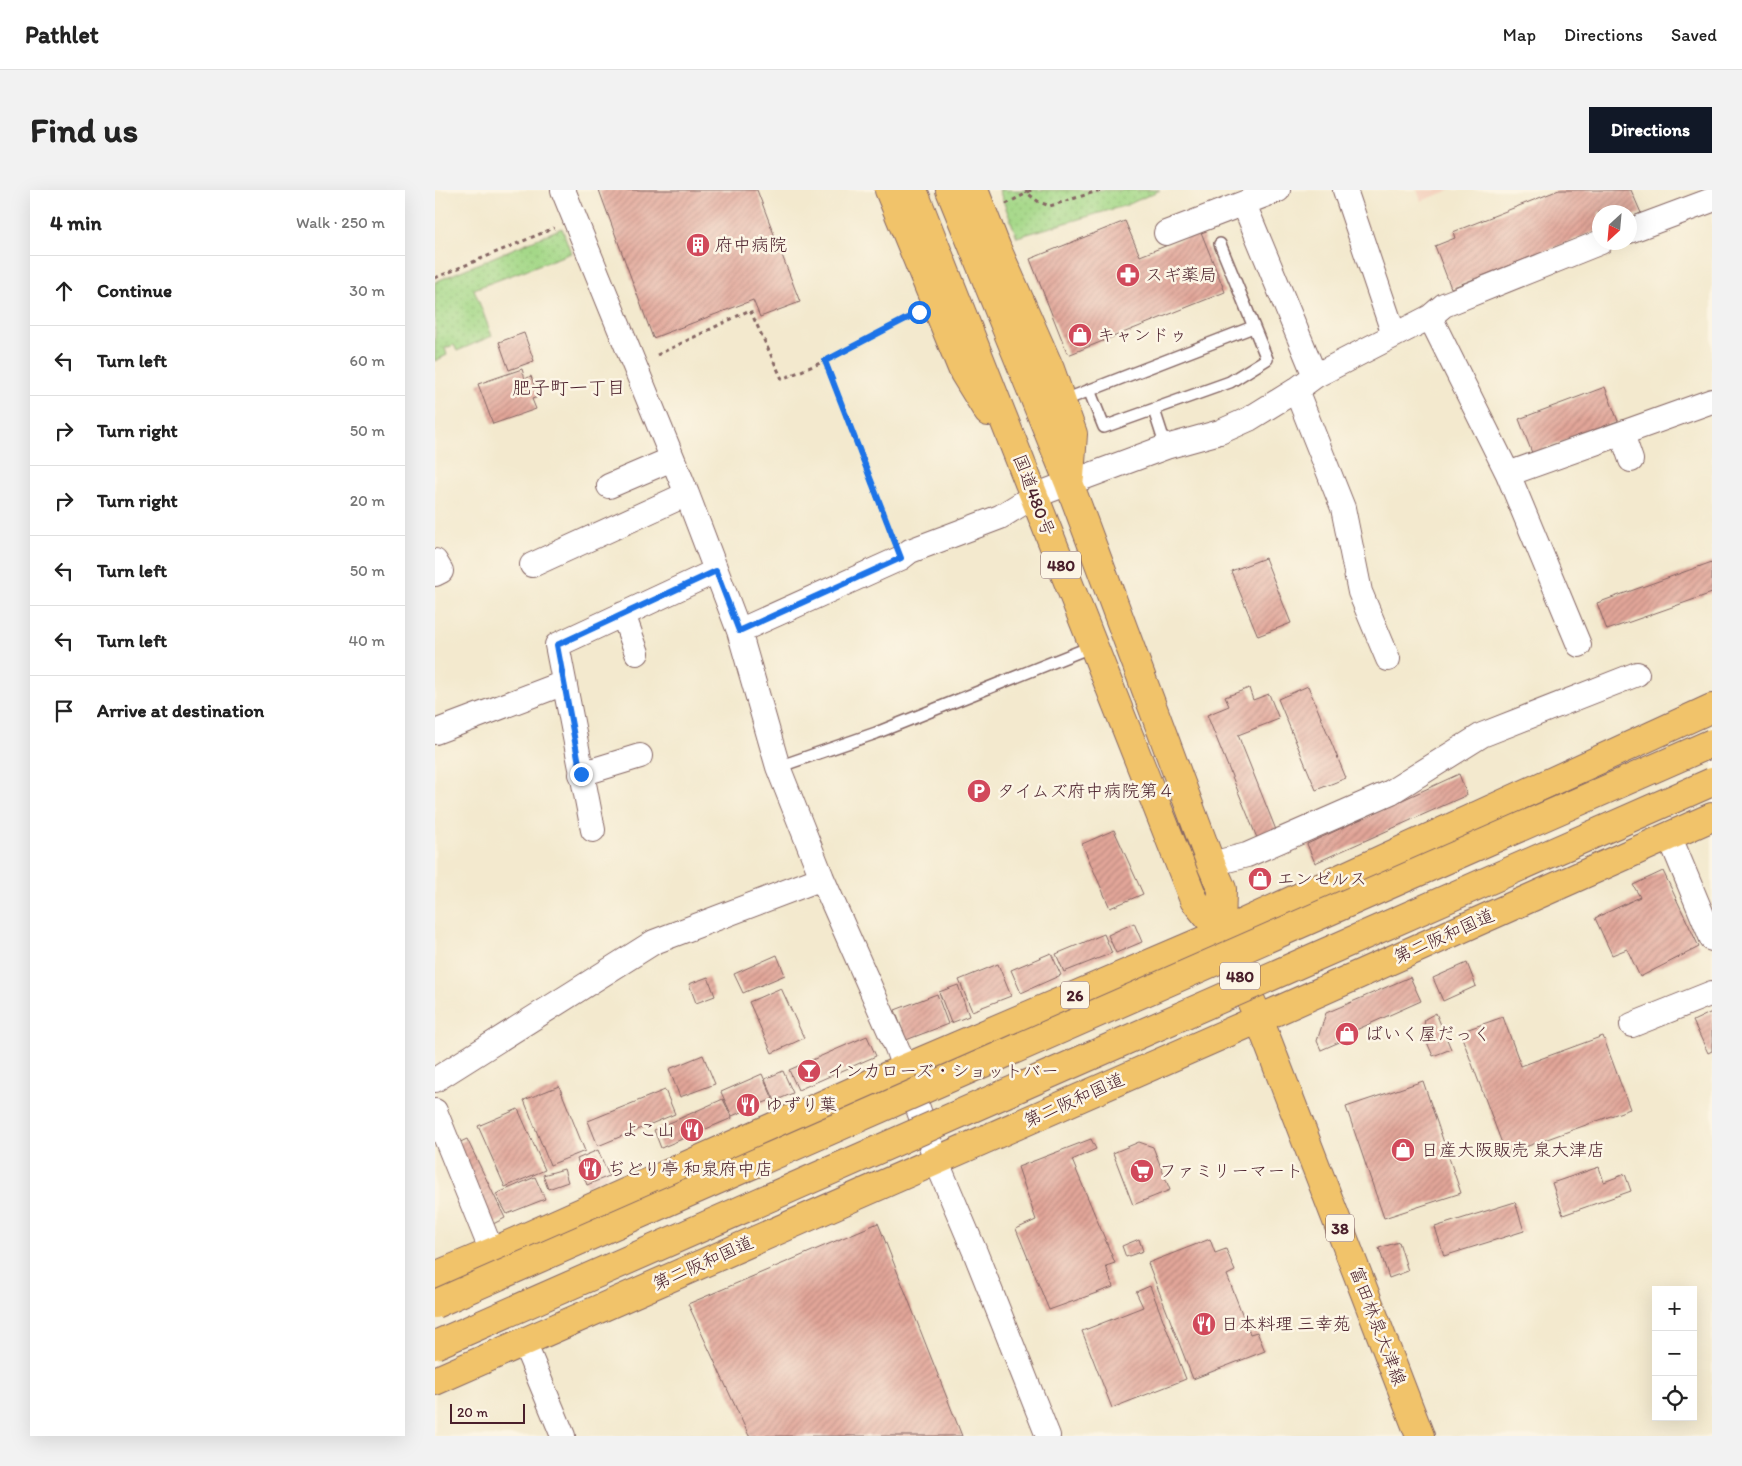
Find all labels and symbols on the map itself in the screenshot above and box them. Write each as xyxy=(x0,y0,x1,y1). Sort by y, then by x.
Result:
north arrow xyxy=(1592,205,1637,250)
building icon: 府中病院 xyxy=(685,232,711,258)
place label: 府中病院 xyxy=(715,234,787,256)
pharmacy icon: スギ薬局 xyxy=(1115,262,1141,288)
place label: スギ薬局 xyxy=(1145,264,1217,286)
route start xyxy=(908,301,931,324)
shop icon: キャンドゥ xyxy=(1067,322,1093,348)
place label: キャンドゥ xyxy=(1097,324,1187,346)
district label: 肥子町一丁目 xyxy=(512,376,626,399)
street label: 国道480号 xyxy=(1008,451,1060,539)
road number: 480 xyxy=(1041,552,1081,578)
route end xyxy=(570,763,593,786)
parking icon: タイムズ府中病院第４ xyxy=(966,778,992,804)
place label: タイムズ府中病院第４ xyxy=(997,780,1176,802)
shop icon: エンゼルス xyxy=(1247,866,1273,892)
place label: エンゼルス xyxy=(1277,868,1367,890)
street label: 第二阪和国道 xyxy=(1390,904,1498,968)
road number: 480 xyxy=(1220,962,1260,989)
road number: 26 xyxy=(1061,982,1089,1008)
shop icon: ばいく屋だっく xyxy=(1334,1021,1360,1047)
place label: ばいく屋だっく xyxy=(1365,1023,1491,1045)
bar icon: インカローズ・ショットバー xyxy=(796,1058,822,1084)
place label: インカローズ・ショットバー xyxy=(827,1060,1059,1082)
street label: 第二阪和国道 xyxy=(1020,1068,1128,1132)
restaurant icon: ゆずり葉 xyxy=(735,1092,761,1118)
place label: ゆずり葉 xyxy=(765,1094,837,1116)
restaurant icon: よこ山 xyxy=(679,1117,705,1143)
place label: よこ山 xyxy=(621,1119,675,1141)
shop icon: 日産大阪販売 泉大津店 xyxy=(1390,1137,1416,1163)
place label: 日産大阪販売 泉大津店 xyxy=(1421,1139,1605,1161)
restaurant icon: ぢどり亭 和泉府中店 xyxy=(577,1156,603,1182)
place label: ぢどり亭 和泉府中店 xyxy=(607,1158,773,1180)
supermarket icon: ファミリーマート xyxy=(1129,1158,1155,1184)
place label: ファミリーマート xyxy=(1159,1160,1303,1182)
road number: 38 xyxy=(1326,1214,1354,1242)
street label: 第二阪和国道 xyxy=(649,1231,757,1295)
street label: 富田林泉大津線 xyxy=(1345,1263,1411,1389)
restaurant icon: 日本料理 三幸苑 xyxy=(1191,1311,1217,1337)
place label: 日本料理 三幸苑 xyxy=(1221,1313,1351,1335)
scale bar xyxy=(450,1401,525,1424)

